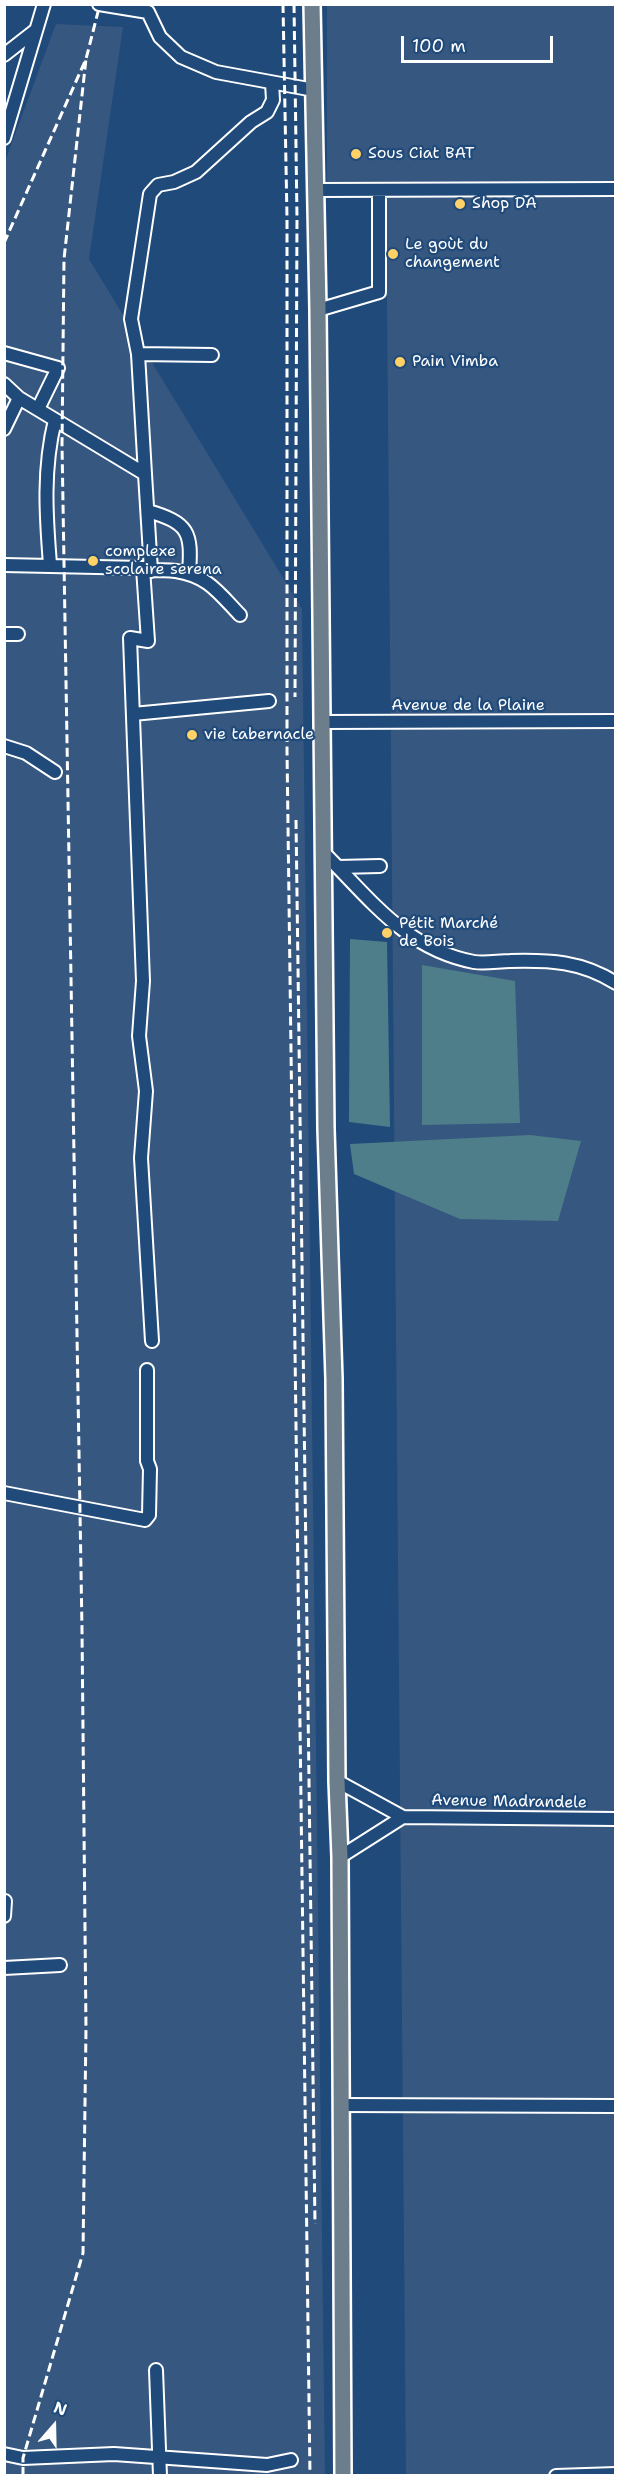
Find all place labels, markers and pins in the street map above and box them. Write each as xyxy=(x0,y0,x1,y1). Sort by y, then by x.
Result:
place label: Sous Ciat BAT xyxy=(368,144,475,164)
marker: Sous Ciat BAT xyxy=(349,147,363,161)
place label: Shop DA xyxy=(472,194,537,214)
marker: Shop DA xyxy=(453,197,467,211)
place label: Le goùt du changement xyxy=(405,235,500,273)
marker: Le goùt du changement xyxy=(386,247,400,261)
place label: Pain Vimba xyxy=(412,352,498,372)
marker: Pain Vimba xyxy=(393,355,407,369)
place label: complexe scolaire serena xyxy=(105,542,222,580)
marker: complexe scolaire serena xyxy=(86,554,100,568)
place label: vie tabernacle xyxy=(204,725,314,745)
marker: vie tabernacle xyxy=(185,728,199,742)
place label: Pétit Marché de Bois xyxy=(399,914,498,952)
marker: Pétit Marché de Bois xyxy=(380,926,394,940)

